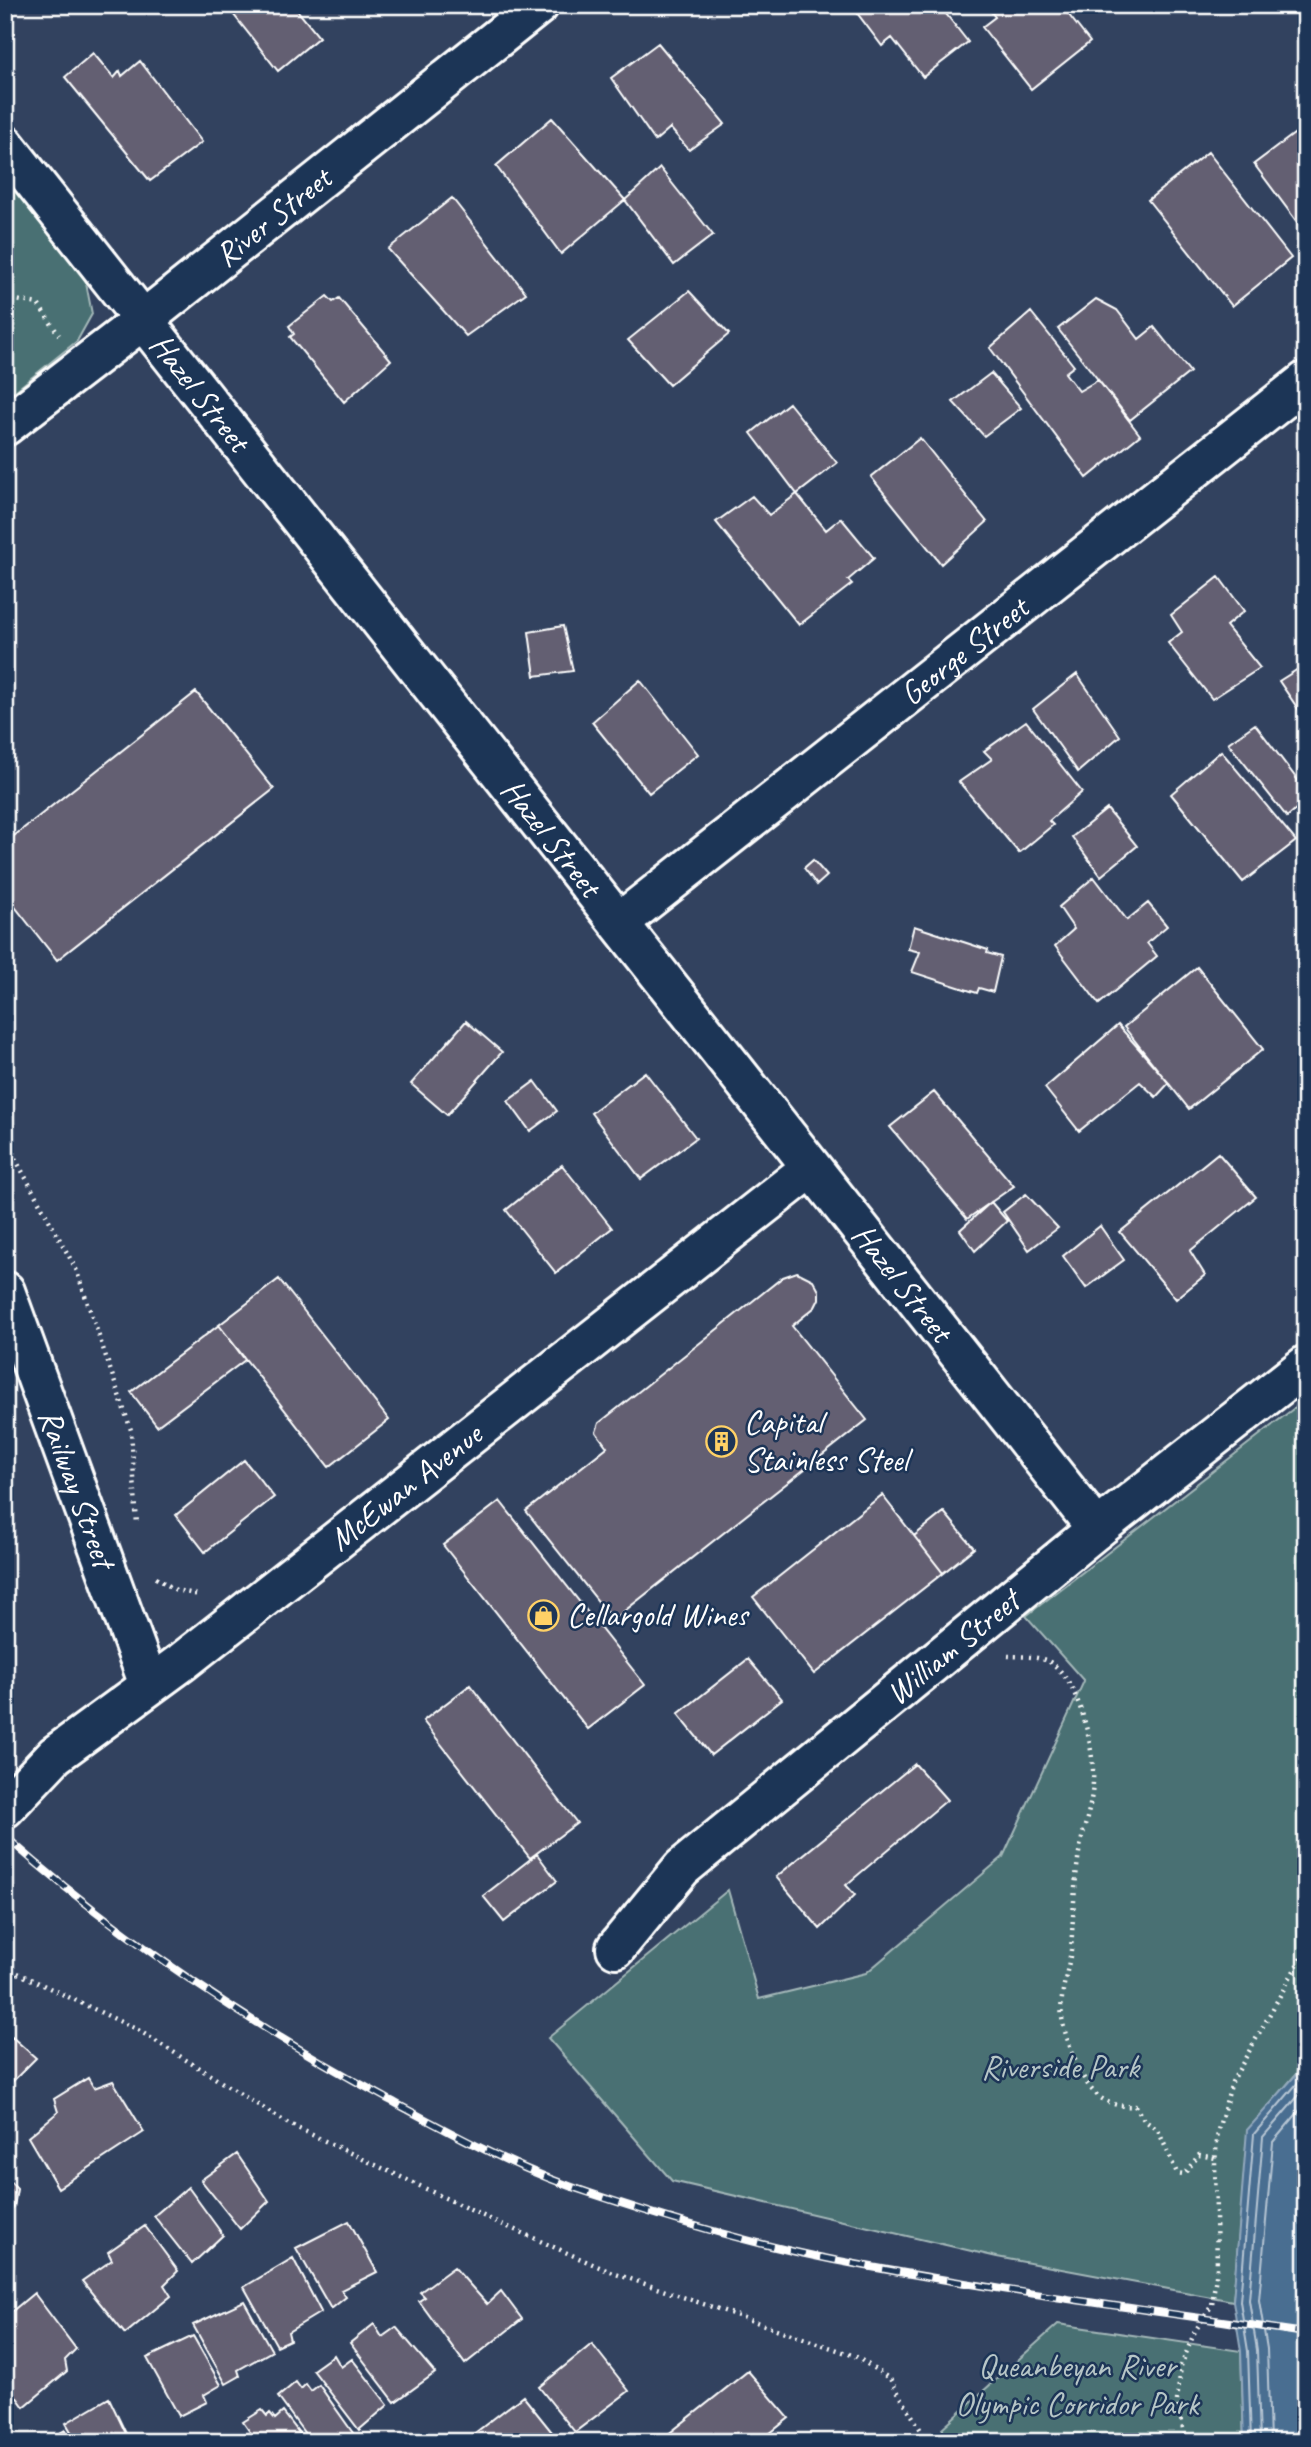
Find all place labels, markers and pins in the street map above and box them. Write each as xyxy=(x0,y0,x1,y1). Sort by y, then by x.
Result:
place label: Capital Stainless Steel xyxy=(744,1401,913,1481)
building icon: Capital Stainless Steel xyxy=(704,1424,738,1458)
place label: Cellargold Wines xyxy=(567,1594,750,1636)
shop icon: Cellargold Wines xyxy=(527,1598,561,1632)

